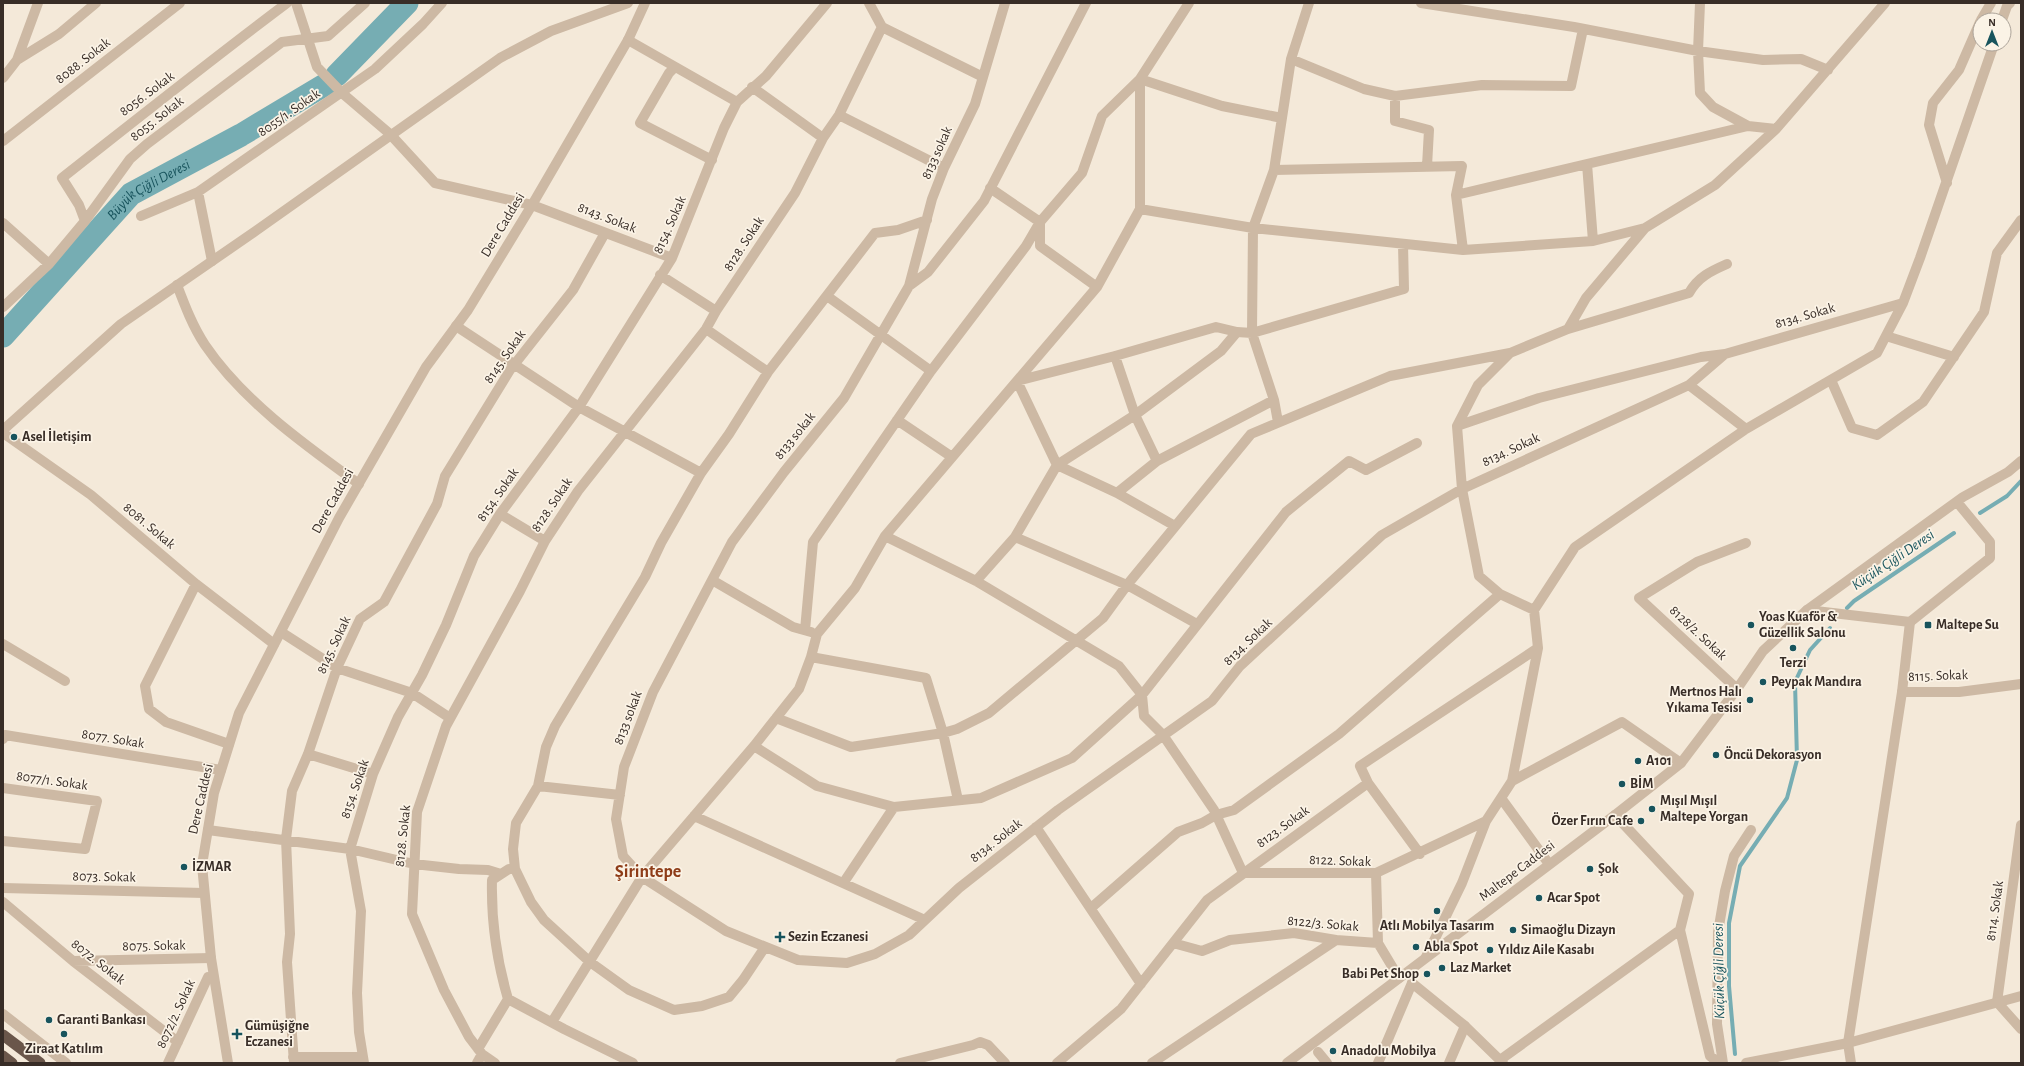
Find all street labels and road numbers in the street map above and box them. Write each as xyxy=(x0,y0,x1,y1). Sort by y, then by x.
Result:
street label: 8088. Sokak xyxy=(53,35,113,87)
street label: 8056. Sokak xyxy=(117,69,177,119)
street label: 8055/1. Sokak xyxy=(255,86,323,139)
street label: 8055. Sokak xyxy=(128,94,187,144)
street label: 8133 sokak xyxy=(919,124,955,182)
street label: Dere Caddesi xyxy=(478,191,528,259)
street label: 8154. Sokak xyxy=(651,193,689,256)
street label: 8143. Sokak xyxy=(576,200,639,236)
street label: 8128. Sokak xyxy=(721,214,767,274)
street label: 8134. Sokak xyxy=(1773,301,1837,331)
street label: 8145. Sokak xyxy=(482,327,529,386)
street label: 8133 sokak xyxy=(772,409,819,462)
street label: 8134. Sokak xyxy=(1480,430,1542,469)
street label: 8154. Sokak xyxy=(475,465,522,524)
street label: Dere Caddesi xyxy=(309,466,357,536)
street label: 8128. Sokak xyxy=(529,475,576,535)
street label: 8081. Sokak xyxy=(120,500,178,552)
street label: 8128/2. Sokak xyxy=(1667,603,1730,663)
street label: 8145. Sokak xyxy=(315,614,354,676)
street label: 8134. Sokak xyxy=(1221,615,1275,668)
street label: 8115. Sokak xyxy=(1908,668,1969,684)
street label: 8133 sokak xyxy=(611,689,645,747)
street label: 8077. Sokak xyxy=(81,727,146,751)
street label: 8154. Sokak xyxy=(338,757,372,820)
street label: Dere Caddesi xyxy=(186,762,216,836)
street label: 8077/1. Sokak xyxy=(15,769,89,793)
street label: 8123. Sokak xyxy=(1254,803,1312,851)
street label: 8128. Sokak xyxy=(393,804,413,868)
street label: 8134. Sokak xyxy=(967,816,1025,865)
street label: Maltepe Caddesi xyxy=(1477,838,1557,904)
street label: 8122. Sokak xyxy=(1309,853,1372,869)
street label: 8073. Sokak xyxy=(72,869,136,885)
street label: 8114. Sokak xyxy=(1984,879,2006,942)
street label: 8122/3. Sokak xyxy=(1287,914,1360,934)
street label: 8072. Sokak xyxy=(69,937,128,988)
street label: 8075. Sokak xyxy=(122,938,186,954)
street label: 8072/2. Sokak xyxy=(154,977,198,1051)

